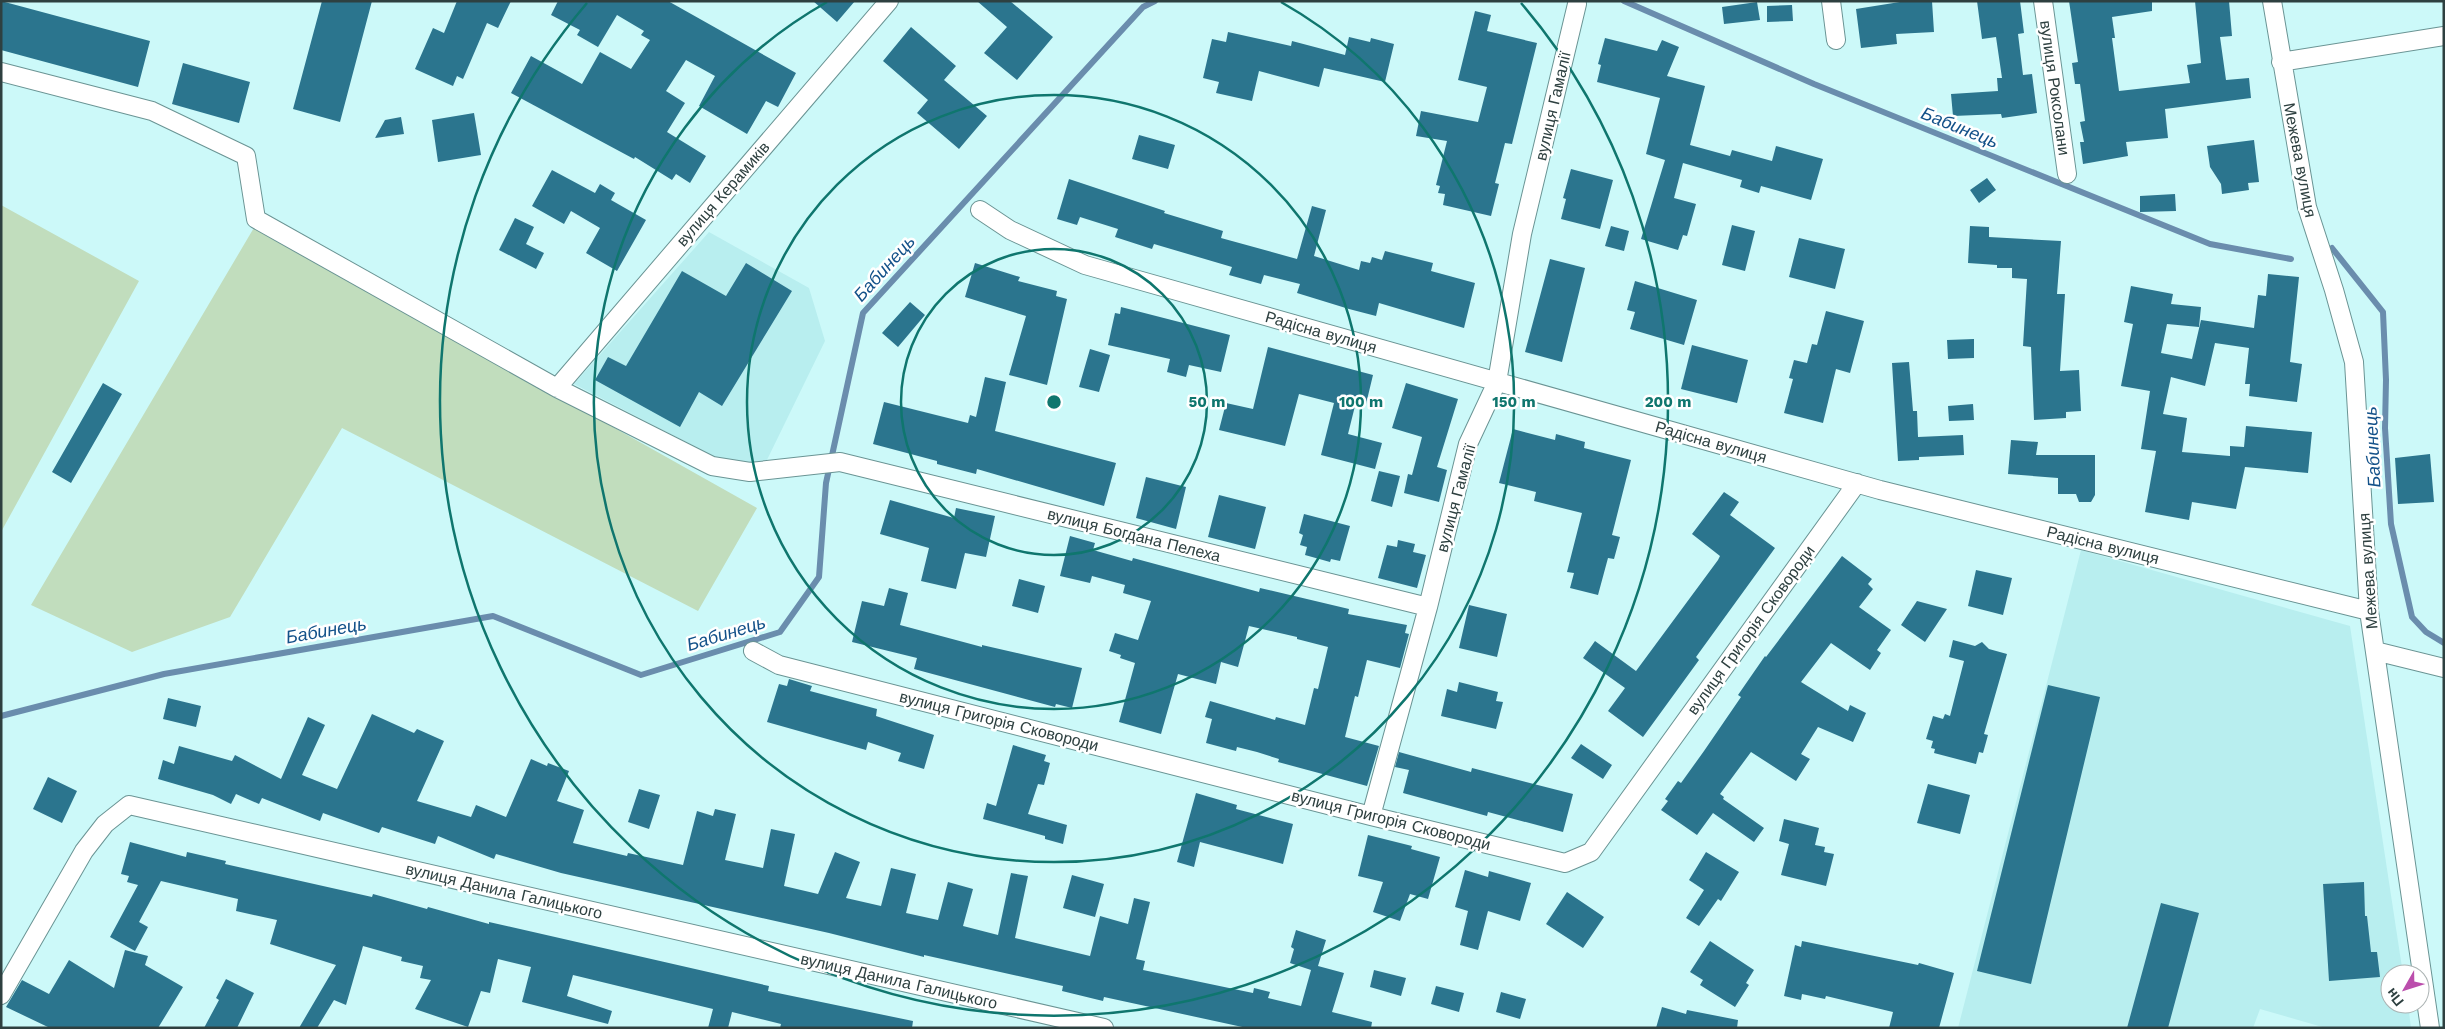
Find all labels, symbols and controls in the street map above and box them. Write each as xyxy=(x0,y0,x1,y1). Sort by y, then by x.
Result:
street label: вулиця Роксолани xyxy=(2036,19,2074,157)
street label: вулиця Гамалії xyxy=(1531,49,1575,162)
street label: Межева вулиця xyxy=(2280,101,2320,219)
water label: Бабинець xyxy=(1918,102,2002,152)
street label: вулиця Керамиків xyxy=(672,138,774,250)
water label: Бабинець xyxy=(849,231,919,305)
street label: Радісна вулиця xyxy=(1263,307,1379,357)
centre of rings xyxy=(1045,393,1063,411)
text: 50 m xyxy=(1189,393,1225,411)
text: 100 m xyxy=(1339,393,1383,411)
text: 150 m xyxy=(1492,393,1536,411)
text: 200 m xyxy=(1645,393,1691,411)
water label: Бабинець xyxy=(2359,406,2385,488)
street label: Радісна вулиця xyxy=(1653,417,1769,467)
street label: вулиця Гамалії xyxy=(1432,441,1480,554)
street label: вулиця Богдана Пелеха xyxy=(1045,504,1223,566)
street label: Межева вулиця xyxy=(2354,512,2382,630)
street label: Радісна вулиця xyxy=(2045,522,2161,568)
street label: вулиця Григорія Сковороди xyxy=(1683,542,1819,718)
water label: Бабинець xyxy=(684,611,768,655)
water label: Бабинець xyxy=(284,613,368,647)
street label: вулиця Григорія Сковороди xyxy=(897,687,1101,755)
street label: вулиця Григорія Сковороди xyxy=(1289,786,1493,854)
street label: вулиця Данила Галицького xyxy=(404,859,604,923)
street label: вулиця Данила Галицького xyxy=(799,949,999,1013)
north arrow xyxy=(2380,964,2430,1014)
text: Пн xyxy=(2383,985,2407,1009)

